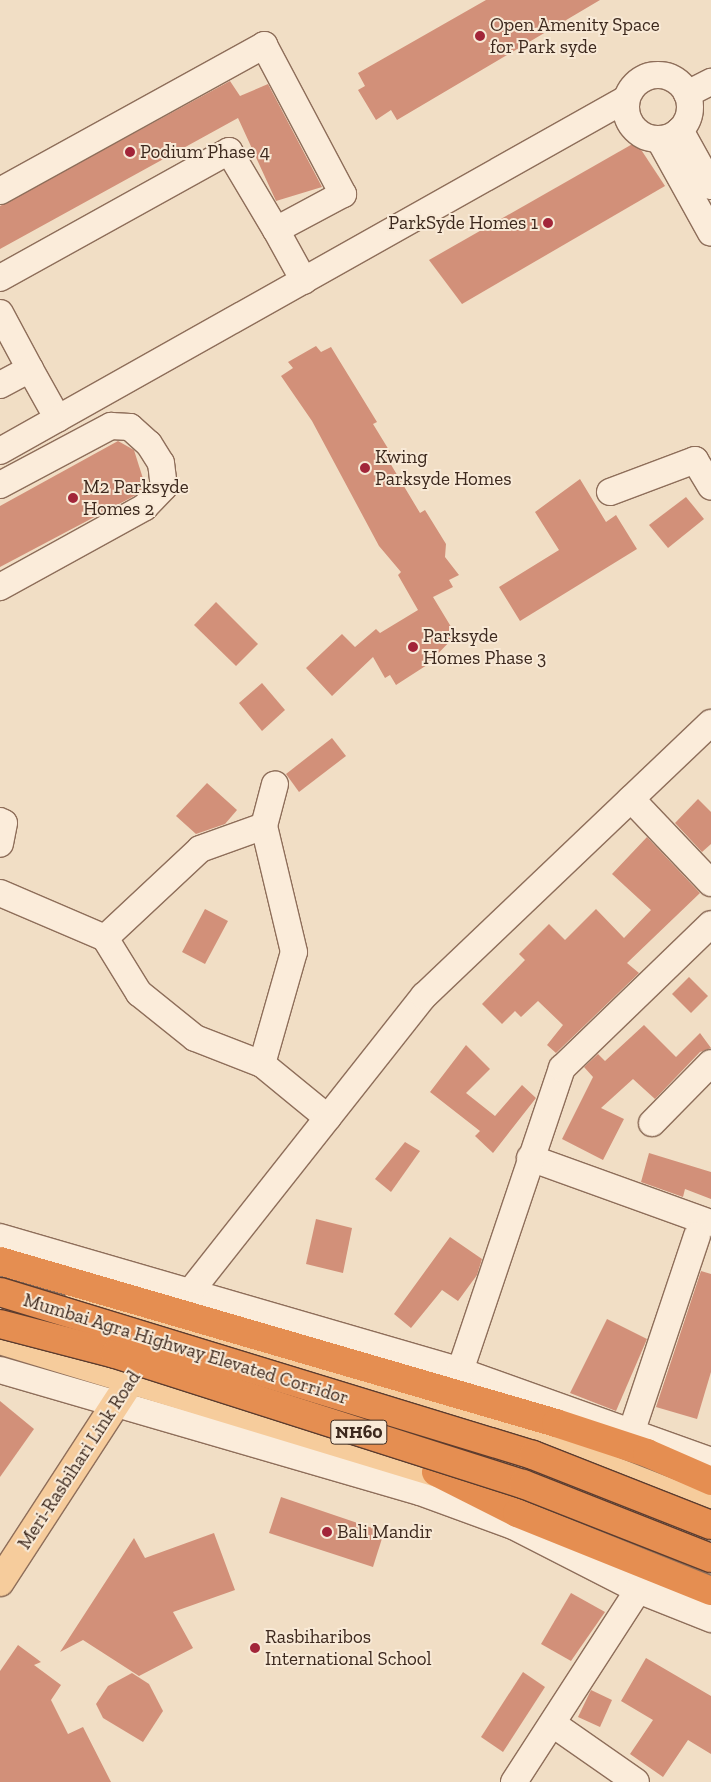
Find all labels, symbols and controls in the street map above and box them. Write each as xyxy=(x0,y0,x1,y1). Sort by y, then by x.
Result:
place label: Open Amenity Space for Park syde xyxy=(490,14,661,58)
marker: Open Amenity Space for Park syde xyxy=(474,30,486,42)
place label: Podium Phase 4 xyxy=(140,141,270,163)
marker: Podium Phase 4 xyxy=(124,146,136,158)
place label: ParkSyde Homes 1 xyxy=(388,212,538,234)
marker: ParkSyde Homes 1 xyxy=(542,217,554,229)
place label: Kwing Parksyde Homes xyxy=(375,446,511,490)
marker: Kwing Parksyde Homes xyxy=(359,462,371,474)
place label: M2 Parksyde Homes 2 xyxy=(83,476,189,520)
marker: M2 Parksyde Homes 2 xyxy=(67,492,79,504)
place label: Parksyde Homes Phase 3 xyxy=(423,625,546,669)
marker: Parksyde Homes Phase 3 xyxy=(407,641,419,653)
street label: Mumbai Agra Highway Elevated Corridor xyxy=(20,1288,352,1410)
street label: Meri-Rasbihari Link Road xyxy=(13,1367,145,1553)
road number: NH60 xyxy=(330,1416,388,1448)
place label: Bali Mandir xyxy=(337,1521,433,1543)
marker: Bali Mandir xyxy=(321,1526,333,1538)
place label: Rasbiharibos International School xyxy=(265,1626,432,1670)
marker: Rasbiharibos International School xyxy=(249,1642,261,1654)

